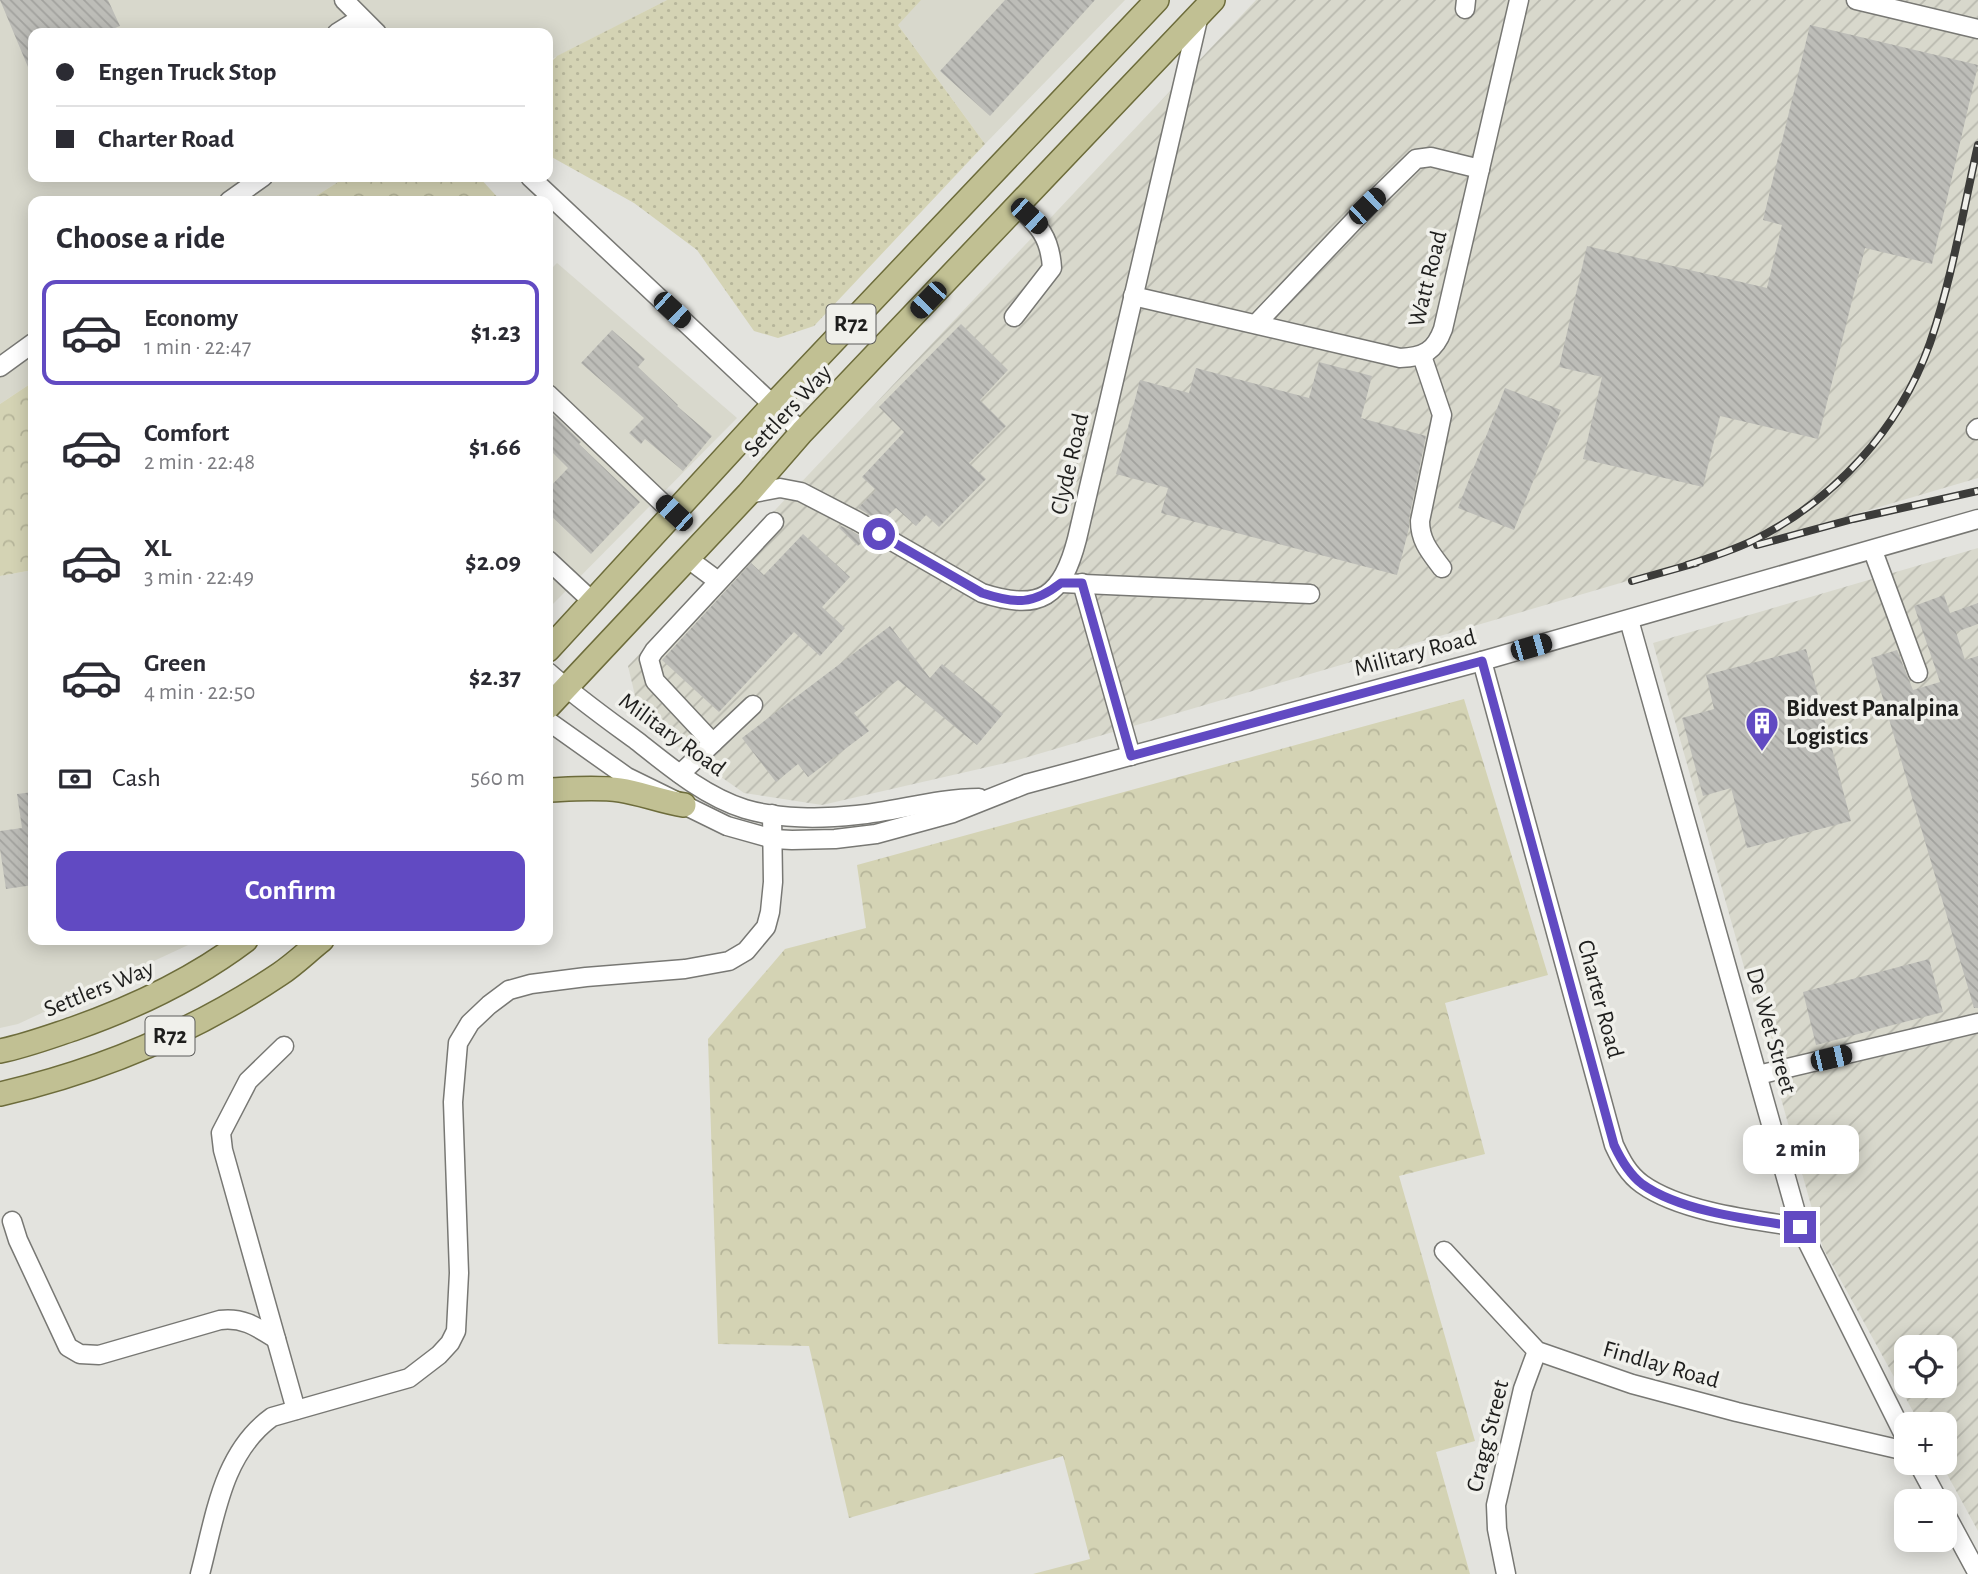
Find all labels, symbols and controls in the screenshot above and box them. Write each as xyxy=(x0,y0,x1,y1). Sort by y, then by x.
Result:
text: Engen Truck Stop xyxy=(98,59,276,85)
text: Charter Road xyxy=(98,126,234,152)
car xyxy=(1345,184,1390,228)
car xyxy=(1007,194,1052,238)
text: Choose a ride xyxy=(56,222,225,254)
street label: Watt Road xyxy=(1404,228,1452,330)
car xyxy=(906,278,951,322)
car xyxy=(650,288,695,332)
icon: car xyxy=(60,301,123,364)
road number: R72 xyxy=(826,304,876,344)
text: Economy xyxy=(144,305,238,331)
text: $1.23 xyxy=(471,319,521,345)
text: 1 min · 22:47 xyxy=(144,336,251,359)
street label: Settlers Way xyxy=(740,360,836,462)
street label: Clyde Road xyxy=(1047,411,1093,517)
icon: car xyxy=(60,416,123,479)
text: Comfort xyxy=(144,420,229,446)
text: $1.66 xyxy=(469,434,521,460)
text: 2 min · 22:48 xyxy=(144,451,255,474)
car xyxy=(652,491,697,535)
route start xyxy=(863,518,895,550)
icon: car xyxy=(60,531,123,594)
text: XL xyxy=(144,535,171,561)
text: $2.09 xyxy=(465,549,521,575)
text: 3 min · 22:49 xyxy=(144,566,254,589)
street label: Military Road xyxy=(1352,625,1478,681)
car xyxy=(1508,631,1555,663)
icon: car xyxy=(60,646,123,709)
text: Green xyxy=(144,650,206,676)
text: $2.37 xyxy=(469,664,521,690)
text: 4 min · 22:50 xyxy=(144,681,256,704)
street label: Military Road xyxy=(614,689,730,781)
place label: Bidvest Panalpina Logistics xyxy=(1786,697,1959,749)
building icon: Bidvest Panalpina Logistics xyxy=(1743,704,1781,753)
icon: cash xyxy=(56,760,94,798)
text: Cash xyxy=(112,765,161,791)
text: 560 m xyxy=(470,767,525,790)
button: Confirm xyxy=(56,851,525,931)
street label: Charter Road xyxy=(1573,937,1627,1061)
street label: Settlers Way xyxy=(41,956,157,1022)
street label: De Wet Street xyxy=(1742,965,1801,1097)
road number: R72 xyxy=(146,1016,194,1056)
car xyxy=(1809,1043,1854,1073)
callout: 2 min xyxy=(1742,1126,1858,1174)
text: 2 min xyxy=(1775,1138,1827,1161)
route end xyxy=(1784,1211,1816,1243)
map controls xyxy=(1894,1335,1957,1552)
button: locate xyxy=(1894,1335,1957,1398)
street label: Findlay Road xyxy=(1600,1337,1722,1393)
street label: Cragg Street xyxy=(1463,1377,1514,1494)
button: + xyxy=(1894,1412,1957,1475)
button: − xyxy=(1894,1489,1957,1552)

